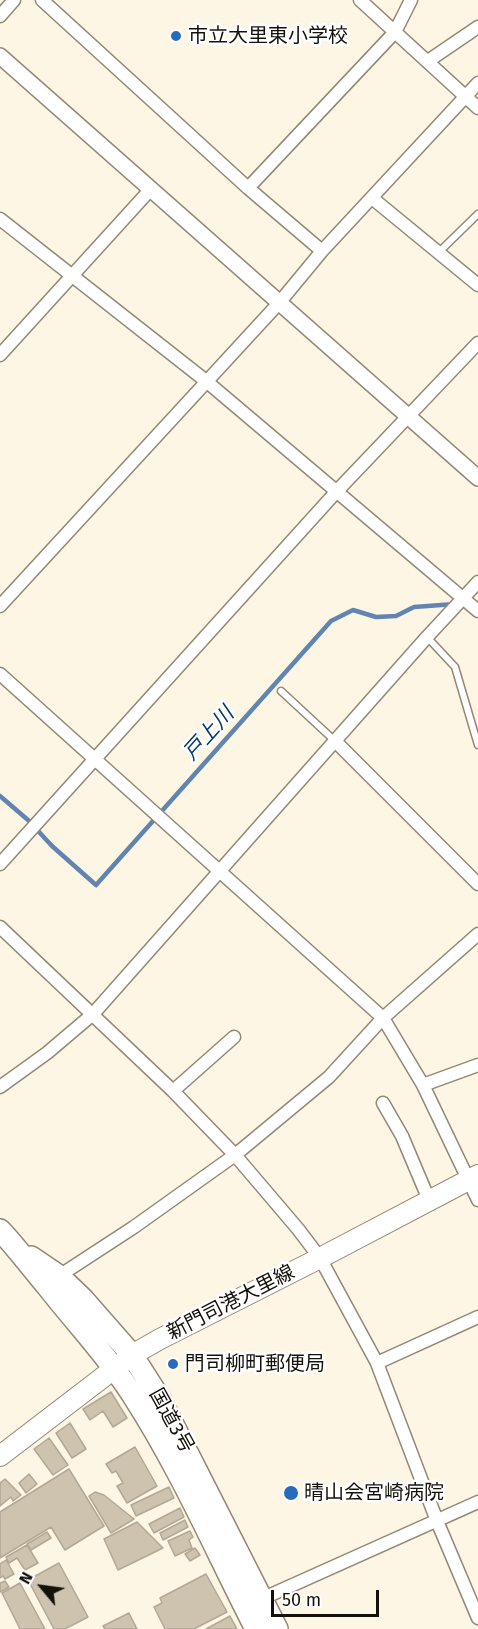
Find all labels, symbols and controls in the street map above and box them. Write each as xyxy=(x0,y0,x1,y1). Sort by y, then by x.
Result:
place label: 市立大里東小学校 xyxy=(188,24,348,48)
marker: 市立大里東小学校 xyxy=(169,29,183,43)
water label: 戸上川 xyxy=(179,702,239,766)
street label: 新門司港大里線 xyxy=(163,1261,299,1345)
place label: 門司柳町郵便局 xyxy=(185,1352,325,1376)
marker: 門司柳町郵便局 xyxy=(166,1357,180,1371)
street label: 国道3号 xyxy=(144,1385,198,1457)
place label: 晴山会宮崎病院 xyxy=(304,1481,444,1505)
marker: 晴山会宮崎病院 xyxy=(282,1484,300,1502)
north arrow xyxy=(12,1557,72,1617)
text: N xyxy=(15,1569,37,1587)
scale bar xyxy=(274,1578,382,1616)
text: 50 m xyxy=(282,1589,321,1611)

